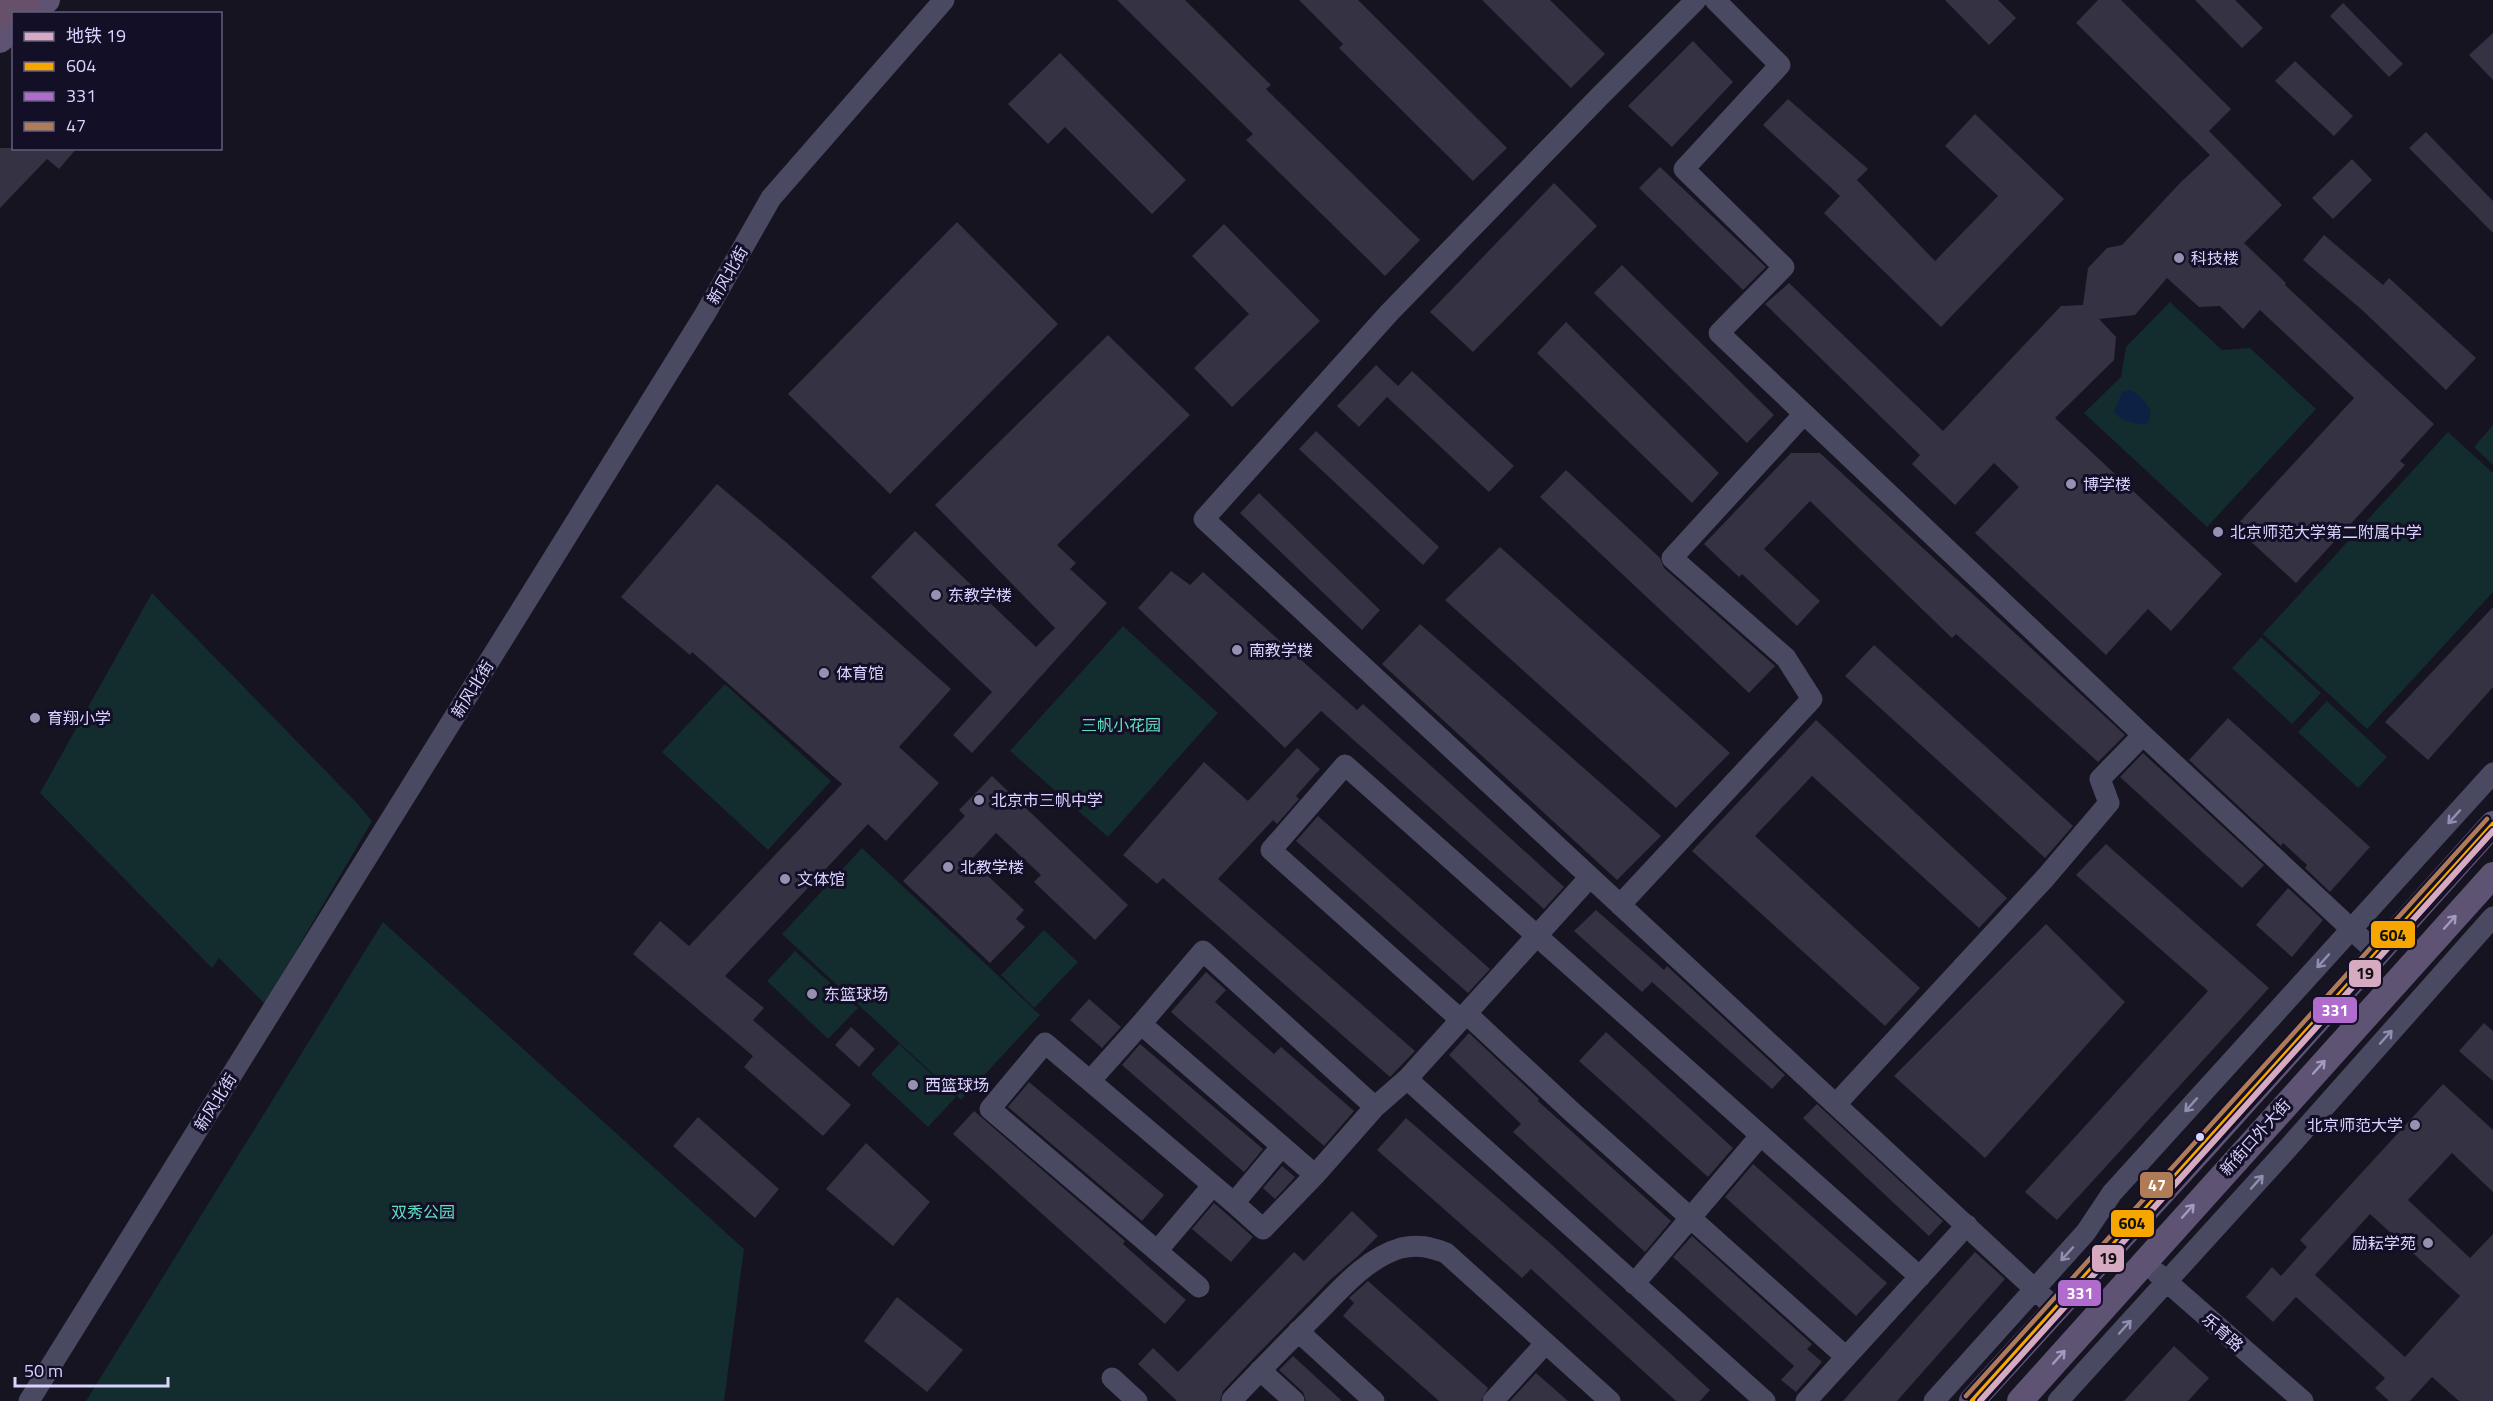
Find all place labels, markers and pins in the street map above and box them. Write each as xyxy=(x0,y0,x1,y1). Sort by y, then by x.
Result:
place label: 科技楼 xyxy=(2191,246,2239,270)
marker: 科技楼 xyxy=(2172,251,2186,265)
place label: 博学楼 xyxy=(2083,472,2131,496)
marker: 博学楼 xyxy=(2064,477,2078,491)
place label: 北京师范大学第二附属中学 xyxy=(2230,520,2422,544)
marker: 北京师范大学第二附属中学 xyxy=(2211,525,2225,539)
place label: 东教学楼 xyxy=(948,583,1012,607)
marker: 东教学楼 xyxy=(929,588,943,602)
place label: 南教学楼 xyxy=(1249,638,1313,662)
marker: 南教学楼 xyxy=(1230,643,1244,657)
place label: 体育馆 xyxy=(836,661,884,685)
marker: 体育馆 xyxy=(817,666,831,680)
place label: 育翔小学 xyxy=(47,706,111,730)
marker: 育翔小学 xyxy=(28,711,42,725)
place label: 北京市三帆中学 xyxy=(991,788,1103,812)
marker: 北京市三帆中学 xyxy=(972,793,986,807)
place label: 北教学楼 xyxy=(960,855,1024,879)
marker: 北教学楼 xyxy=(941,860,955,874)
place label: 文体馆 xyxy=(797,867,845,891)
marker: 文体馆 xyxy=(778,872,792,886)
place label: 东篮球场 xyxy=(824,982,888,1006)
marker: 东篮球场 xyxy=(805,987,819,1001)
place label: 西篮球场 xyxy=(925,1073,989,1097)
marker: 西篮球场 xyxy=(906,1078,920,1092)
place label: 北京师范大学 xyxy=(2307,1113,2403,1137)
marker: 北京师范大学 xyxy=(2408,1118,2422,1132)
unlabelled marker xyxy=(2194,1131,2206,1143)
place label: 励耘学苑 xyxy=(2352,1231,2416,1255)
marker: 励耘学苑 xyxy=(2421,1236,2435,1250)

